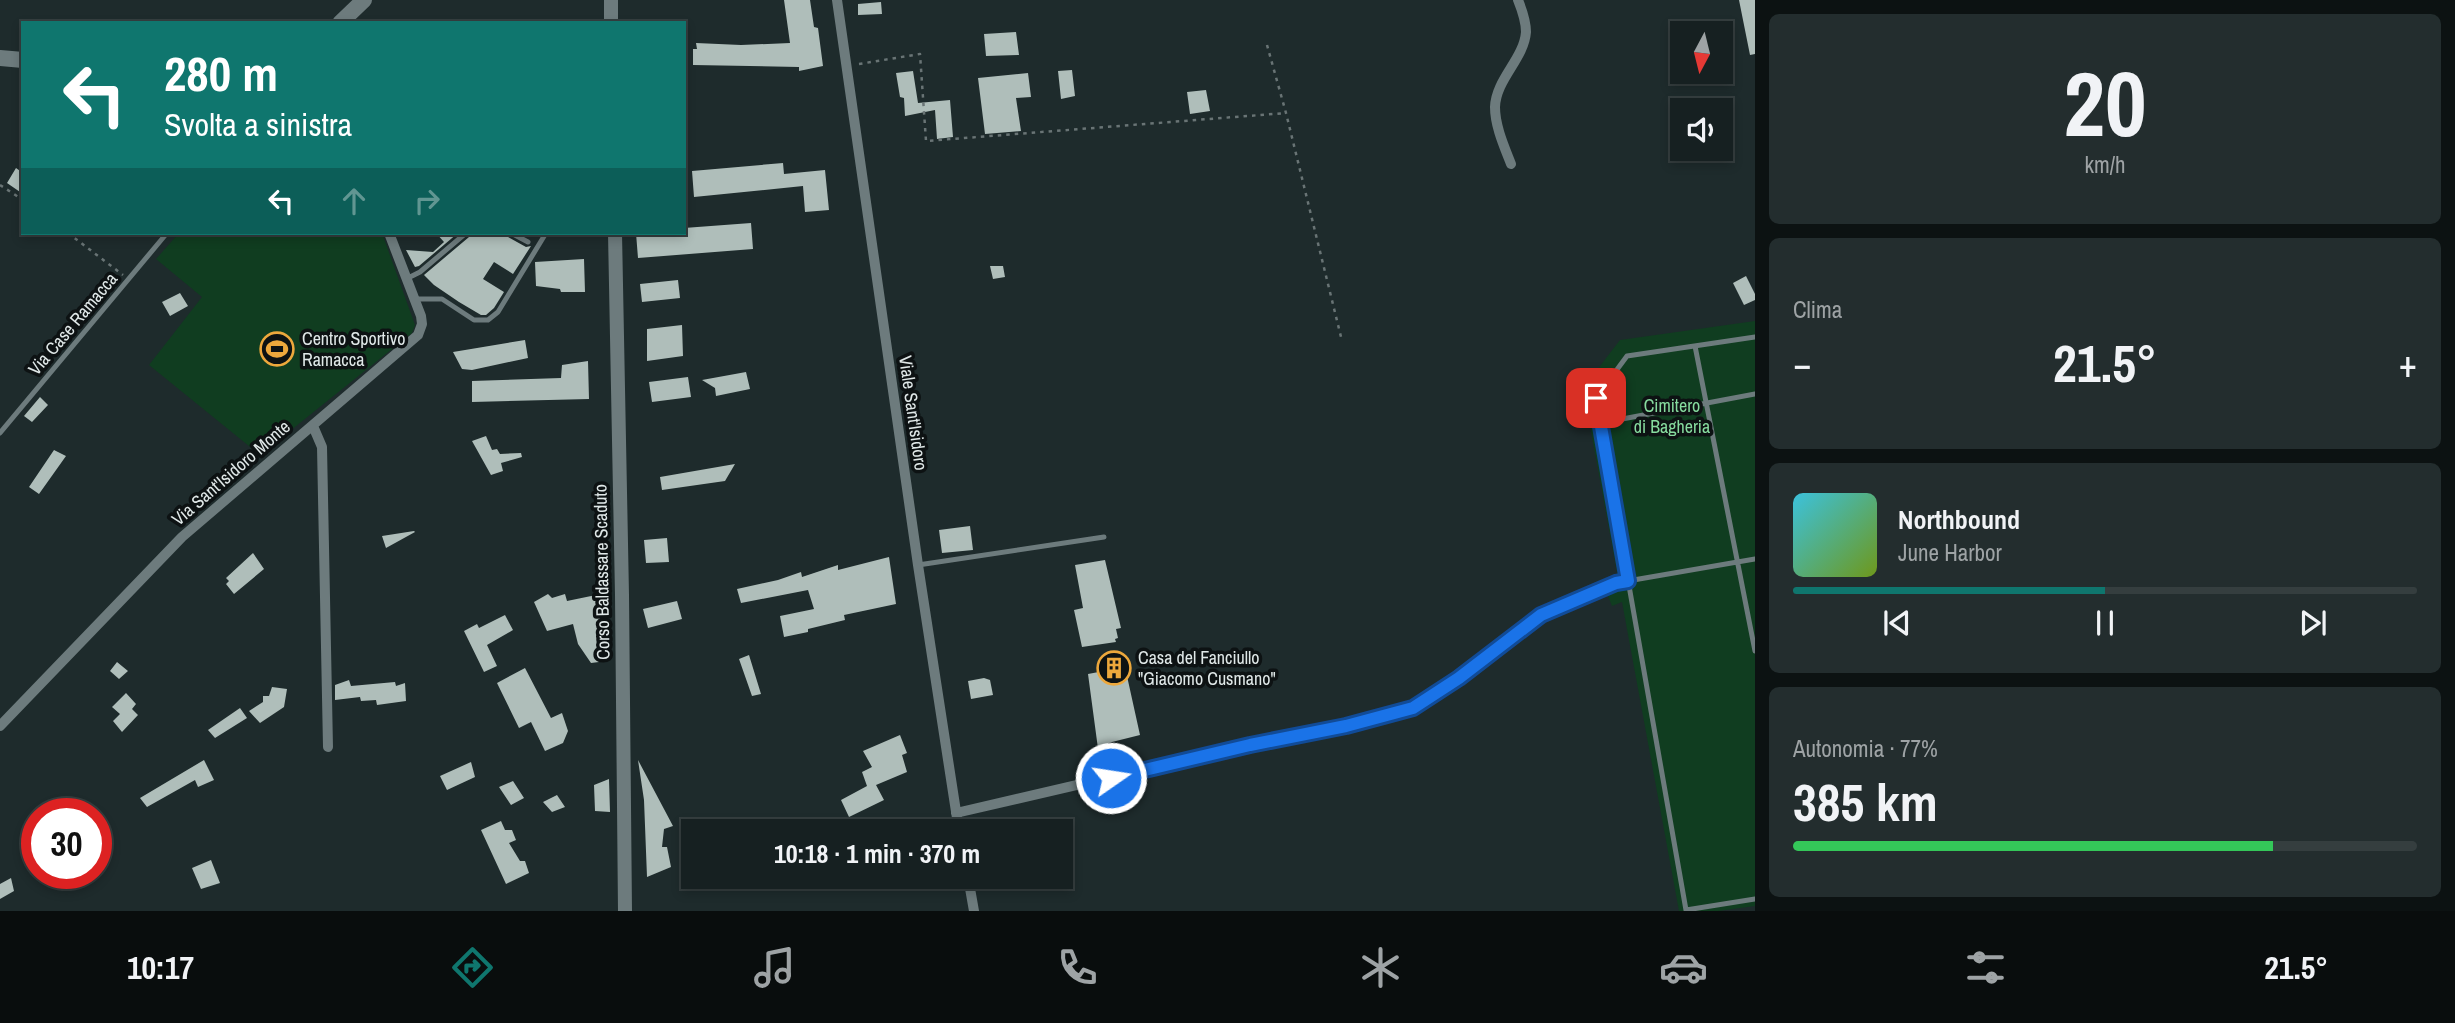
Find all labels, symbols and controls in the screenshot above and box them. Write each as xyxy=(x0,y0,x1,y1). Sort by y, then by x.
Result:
north arrow xyxy=(1670,21,1732,84)
map controls xyxy=(1670,21,1733,161)
text: 280 m xyxy=(164,40,278,106)
text: 20 xyxy=(2064,42,2147,164)
icon: left xyxy=(49,49,140,140)
button: sound xyxy=(1670,98,1733,161)
text: Svolta a sinistra xyxy=(164,103,352,146)
text: km/h xyxy=(2085,149,2125,180)
icon: left xyxy=(262,182,300,220)
icon: ahead xyxy=(335,182,373,220)
icon: right xyxy=(408,182,446,220)
street label: Via Case Ramacca xyxy=(22,267,123,380)
text: Clima xyxy=(1793,294,1842,325)
place label: Centro Sportivo Ramacca xyxy=(302,326,405,372)
text: 21.5° xyxy=(2053,328,2157,398)
sports icon: Centro Sportivo Ramacca xyxy=(258,330,296,368)
text: − xyxy=(1793,338,1811,389)
text: + xyxy=(2399,338,2417,389)
street label: Viale Sant'Isidoro xyxy=(893,354,934,472)
pin xyxy=(1566,368,1626,428)
icon: arrive xyxy=(1577,379,1615,417)
park label: Cimitero di Bagheria xyxy=(1634,393,1710,439)
street label: Via Sant'Isidoro Monte xyxy=(166,414,295,531)
street label: Corso Baldassare Scaduto xyxy=(587,484,616,660)
text: Northbound xyxy=(1898,502,2020,537)
text: June Harbor xyxy=(1898,537,2002,568)
icon: previous xyxy=(1878,604,1916,642)
icon: pause xyxy=(2086,604,2124,642)
icon: next xyxy=(2294,604,2332,642)
place label: Casa del Fanciullo "Giacomo Cusmano" xyxy=(1138,645,1276,691)
building icon: Casa del Fanciullo "Giacomo Cusmano" xyxy=(1095,649,1133,687)
text: Autonomia · 77% xyxy=(1793,733,1938,764)
position arrow xyxy=(1074,741,1148,815)
text: 385 km xyxy=(1793,767,1938,837)
speed limit sign: 30 xyxy=(21,798,112,889)
text: 10:18 · 1 min · 370 m xyxy=(774,836,980,871)
icon: directions xyxy=(448,943,497,992)
icon: music xyxy=(750,943,799,992)
icon: phone xyxy=(1053,943,1102,992)
icon: climate xyxy=(1356,943,1405,992)
icon: car xyxy=(1659,943,1708,992)
icon: filters xyxy=(1961,943,2010,992)
text: 10:17 xyxy=(127,946,194,989)
text: 21.5° xyxy=(2264,946,2328,989)

